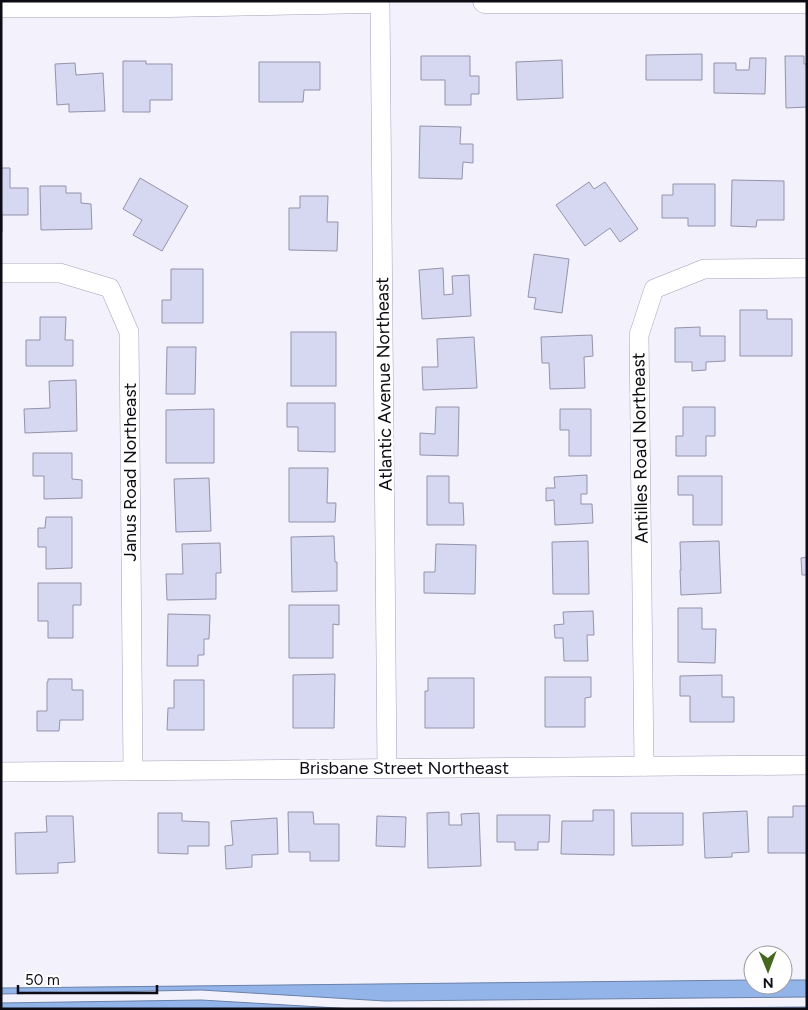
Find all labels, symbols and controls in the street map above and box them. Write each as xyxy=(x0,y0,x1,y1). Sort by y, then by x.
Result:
street label: Atlantic Avenue Northeast xyxy=(371,277,397,491)
street label: Antilles Road Northeast xyxy=(627,352,653,544)
street label: Janus Road Northeast xyxy=(119,382,141,561)
street label: Brisbane Street Northeast xyxy=(299,757,509,779)
north arrow xyxy=(743,945,793,995)
scale bar xyxy=(18,962,156,994)
text: 50 m xyxy=(25,971,60,989)
text: N xyxy=(763,974,774,991)

